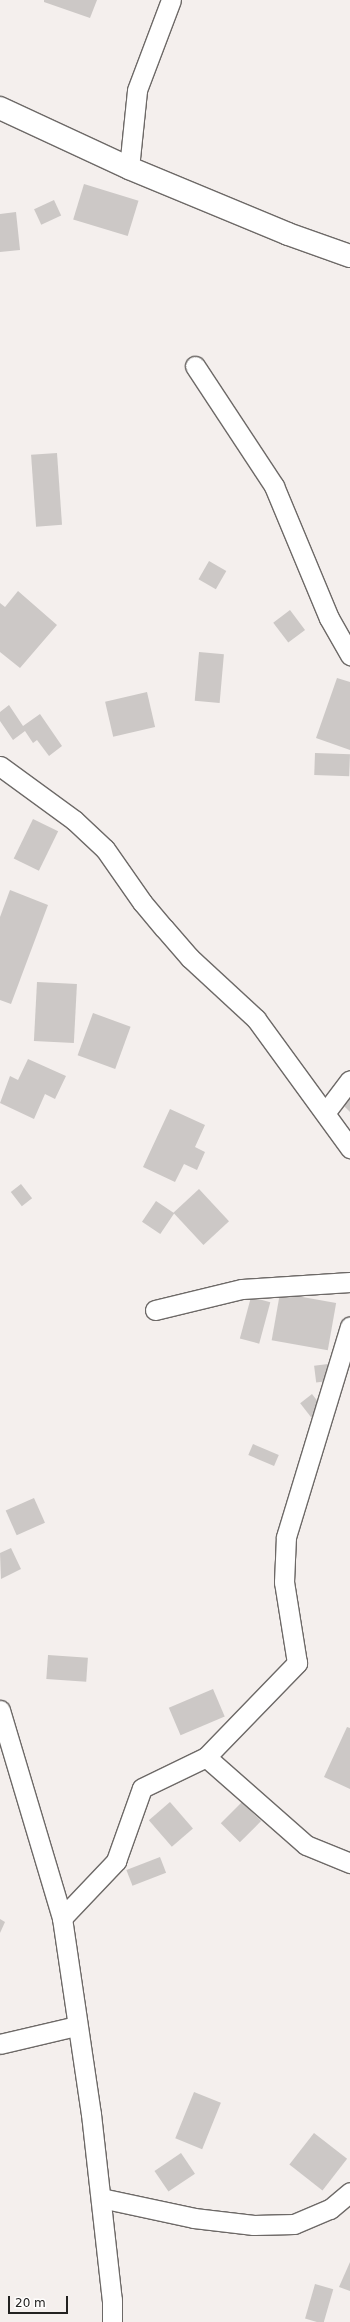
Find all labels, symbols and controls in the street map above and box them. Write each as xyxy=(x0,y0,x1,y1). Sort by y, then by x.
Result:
scale bar xyxy=(10,2288,70,2314)
text: 20 m xyxy=(15,2296,46,2310)

